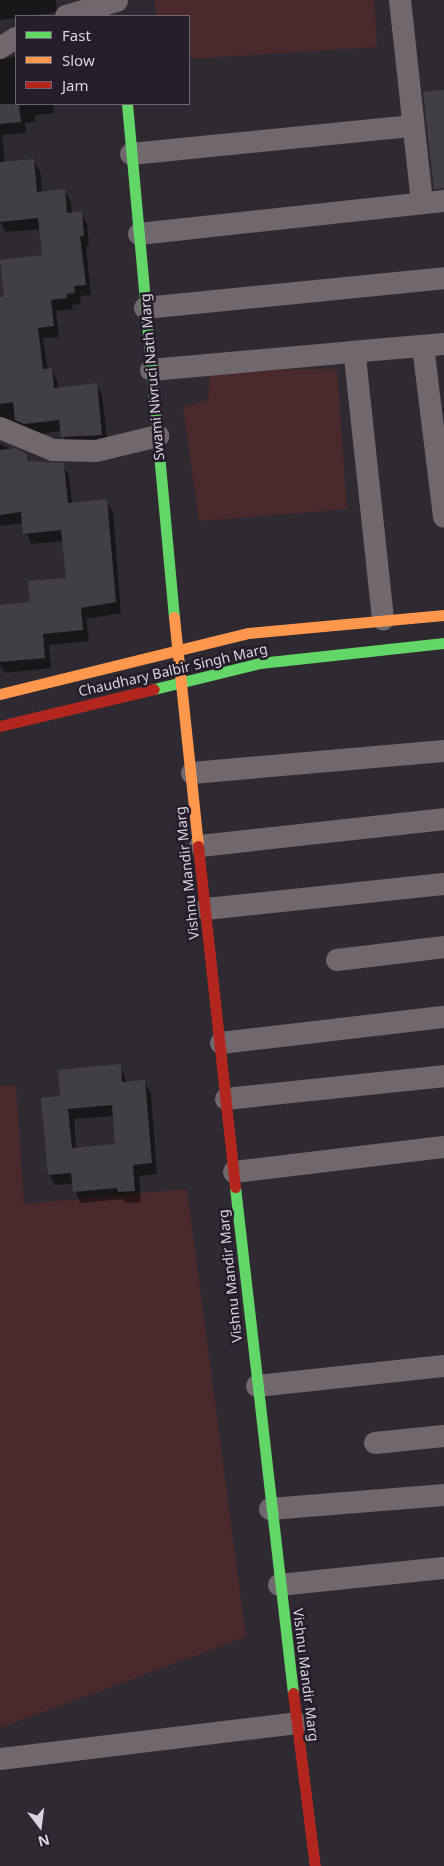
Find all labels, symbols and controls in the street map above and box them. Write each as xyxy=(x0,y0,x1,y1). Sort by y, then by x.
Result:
legend xyxy=(15,15,190,105)
text: Fast xyxy=(62,25,91,45)
text: Slow xyxy=(62,50,95,70)
text: Jam xyxy=(62,75,89,95)
street label: Swami Nivruci Nath Marg xyxy=(136,293,168,461)
street label: Chaudhary Balbir Singh Marg xyxy=(77,640,269,700)
street label: Vishnu Mandir Marg xyxy=(172,806,202,940)
street label: Vishnu Mandir Marg xyxy=(215,1209,245,1343)
street label: Vishnu Mandir Marg xyxy=(289,1607,323,1743)
north arrow xyxy=(15,1801,65,1851)
text: N xyxy=(36,1830,52,1852)

